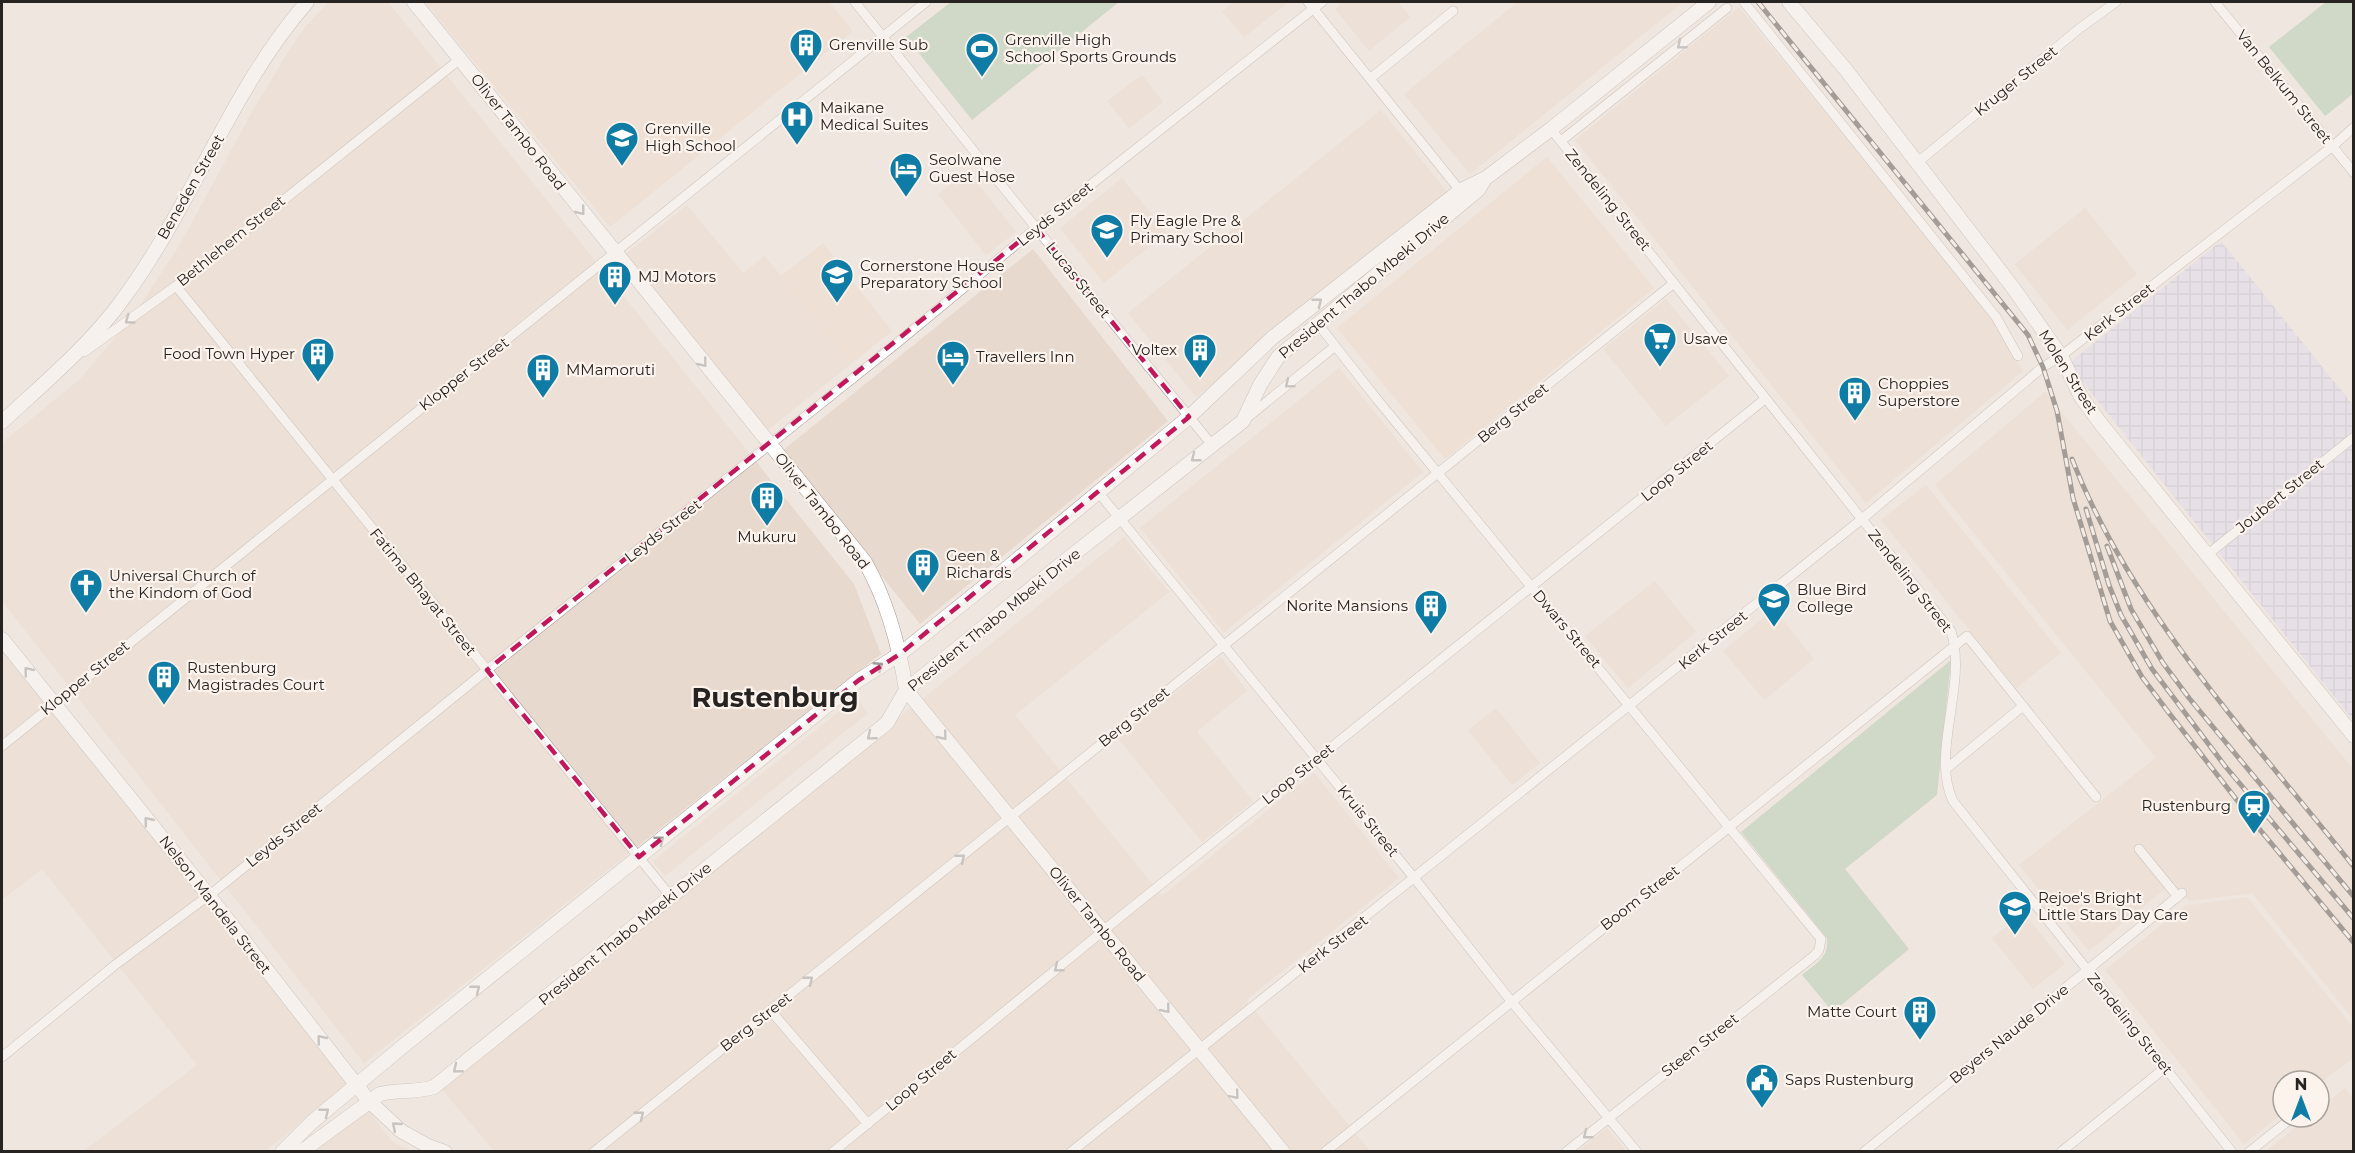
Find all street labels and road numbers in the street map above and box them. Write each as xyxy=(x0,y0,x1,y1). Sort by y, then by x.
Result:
street label: Van Belkum Street xyxy=(2233,26,2336,147)
street label: Kruger Street xyxy=(1970,41,2061,120)
street label: Oliver Tambo Road xyxy=(467,69,570,194)
street label: Beneden Street xyxy=(153,131,228,243)
street label: Zendeling Street xyxy=(1561,145,1655,255)
street label: Leyds Street xyxy=(1013,177,1097,250)
street label: Bethlehem Street xyxy=(173,191,289,290)
street label: President Thabo Mbeki Drive xyxy=(1274,209,1453,363)
street label: Lucas Street xyxy=(1042,238,1115,322)
street label: Kerk Street xyxy=(2080,278,2157,345)
street label: Molen Street xyxy=(2035,326,2102,418)
street label: Klopper Street xyxy=(415,333,512,415)
street label: Berg Street xyxy=(1473,378,1552,447)
street label: Loop Street xyxy=(1637,436,1716,505)
street label: Oliver Tambo Road xyxy=(771,448,874,573)
street label: Joubert Street xyxy=(2231,454,2328,538)
street label: Leyds Street xyxy=(620,495,705,567)
street label: Fatima Bhayat Street xyxy=(366,524,481,659)
street label: Zendeling Street xyxy=(1864,525,1957,636)
street label: President Thabo Mbeki Drive xyxy=(903,544,1084,695)
street label: Dwars Street xyxy=(1529,586,1606,672)
street label: Kerk Street xyxy=(1674,606,1751,673)
street label: Klopper Street xyxy=(36,636,133,719)
street label: Berg Street xyxy=(1094,682,1173,751)
street label: Loop Street xyxy=(1258,739,1337,808)
street label: Kruis Street xyxy=(1334,781,1403,861)
street label: Leyds Street xyxy=(242,798,326,871)
street label: Nelson Mandela Street xyxy=(155,832,275,978)
street label: President Thabo Mbeki Drive xyxy=(534,858,715,1009)
street label: Boom Street xyxy=(1596,861,1683,934)
street label: Oliver Tambo Road xyxy=(1045,862,1150,985)
street label: Kerk Street xyxy=(1294,910,1371,977)
street label: Zendeling Street xyxy=(2083,969,2177,1079)
street label: Beyers Naude Drive xyxy=(1945,980,2072,1088)
street label: Berg Street xyxy=(716,988,795,1055)
street label: Steen Street xyxy=(1657,1009,1742,1081)
street label: Loop Street xyxy=(881,1044,960,1115)

